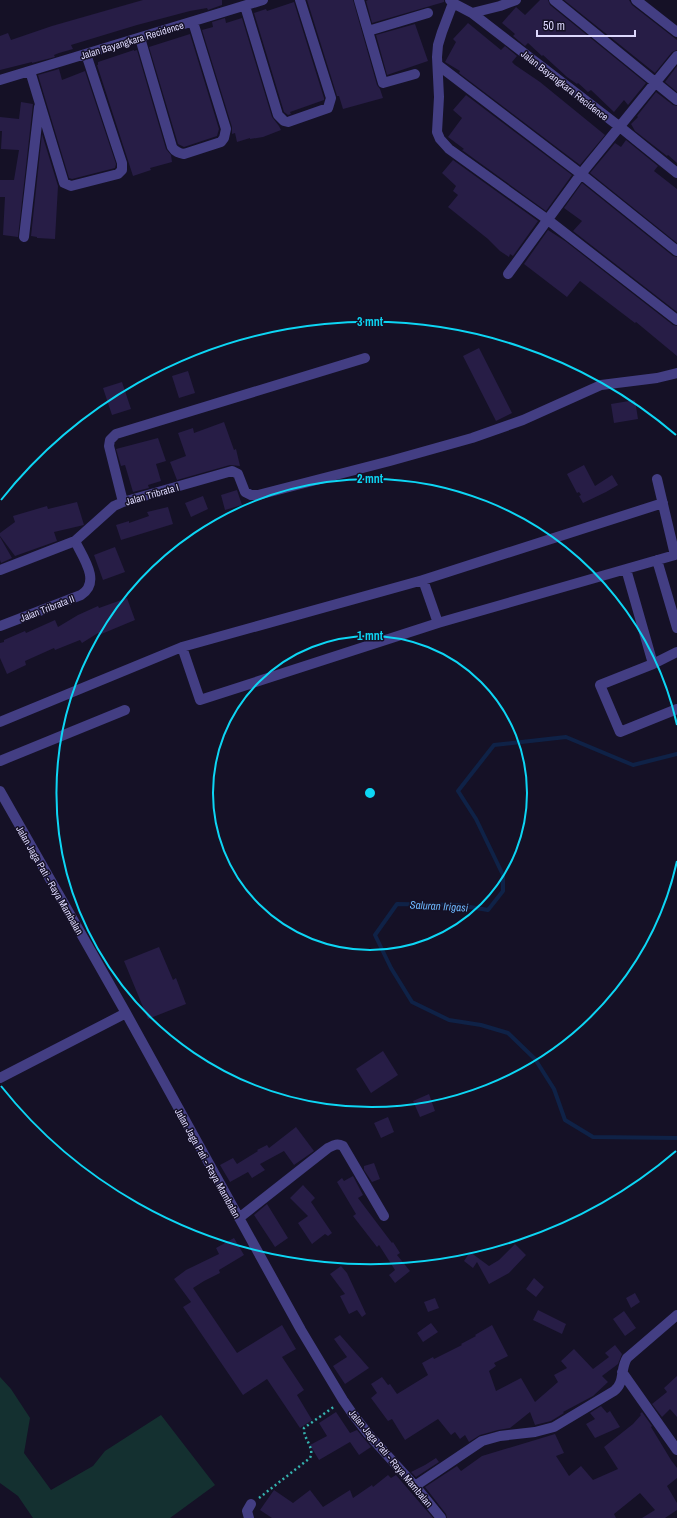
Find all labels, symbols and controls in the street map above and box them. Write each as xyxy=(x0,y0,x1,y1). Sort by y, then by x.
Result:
scale bar xyxy=(537,12,635,38)
street label: Jalan Bayangkara Recidence xyxy=(79,18,186,62)
text: 50 m xyxy=(543,18,565,34)
street label: Jalan Bayangkara Recidence xyxy=(518,47,611,124)
text: 3 mnt xyxy=(357,314,384,330)
text: 2 mnt xyxy=(357,471,384,487)
street label: Jalan Tribrata I xyxy=(124,481,180,508)
street label: Jalan Tribrata II xyxy=(18,592,76,625)
text: 1 mnt xyxy=(357,628,384,644)
centre of rings xyxy=(363,786,377,800)
street label: Jalan Jaga Pati - Raya Mambalan xyxy=(13,824,86,937)
water label: Saluran Irigasi xyxy=(409,897,469,915)
street label: Jalan Jaga Pati - Raya Mambalan xyxy=(172,1106,243,1220)
street label: Jalan Jaga Pati - Raya Mambalan xyxy=(346,1407,435,1510)

